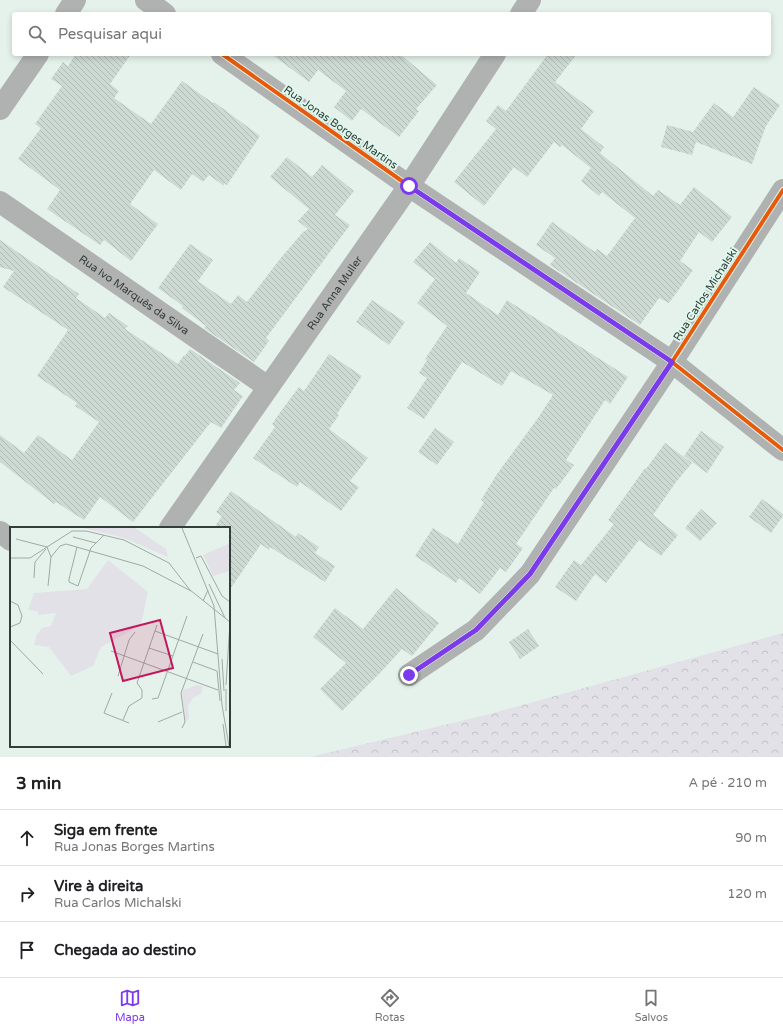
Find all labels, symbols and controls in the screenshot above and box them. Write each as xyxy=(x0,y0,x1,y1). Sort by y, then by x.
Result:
search box xyxy=(12,12,771,56)
icon: search xyxy=(26,23,48,45)
text: Pesquisar aqui xyxy=(58,25,162,43)
street label: Rua Jonas Borges Martins xyxy=(281,83,400,172)
route start xyxy=(400,177,418,195)
street label: Rua Carlos Michalski xyxy=(671,245,740,343)
street label: Rua Ivo Marquês da Silva xyxy=(76,252,191,338)
street label: Rua Anna Muller xyxy=(304,253,366,333)
inset map xyxy=(10,527,230,747)
route end xyxy=(400,666,418,684)
text: 3 min xyxy=(16,773,61,794)
text: A pé · 210 m xyxy=(688,775,767,791)
text: Siga em frente xyxy=(54,821,158,839)
icon: ahead xyxy=(16,827,38,849)
text: 90 m xyxy=(735,830,767,846)
text: Rua Jonas Borges Martins xyxy=(54,839,215,855)
text: Vire à direita xyxy=(54,877,143,895)
icon: right xyxy=(16,883,38,905)
text: 120 m xyxy=(727,886,767,902)
text: Rua Carlos Michalski xyxy=(54,895,182,911)
icon: arrive xyxy=(16,939,38,961)
text: Chegada ao destino xyxy=(54,941,196,959)
tab: Mapa xyxy=(115,987,145,1024)
tab: Rotas xyxy=(375,987,405,1024)
tab: Salvos xyxy=(635,987,668,1024)

